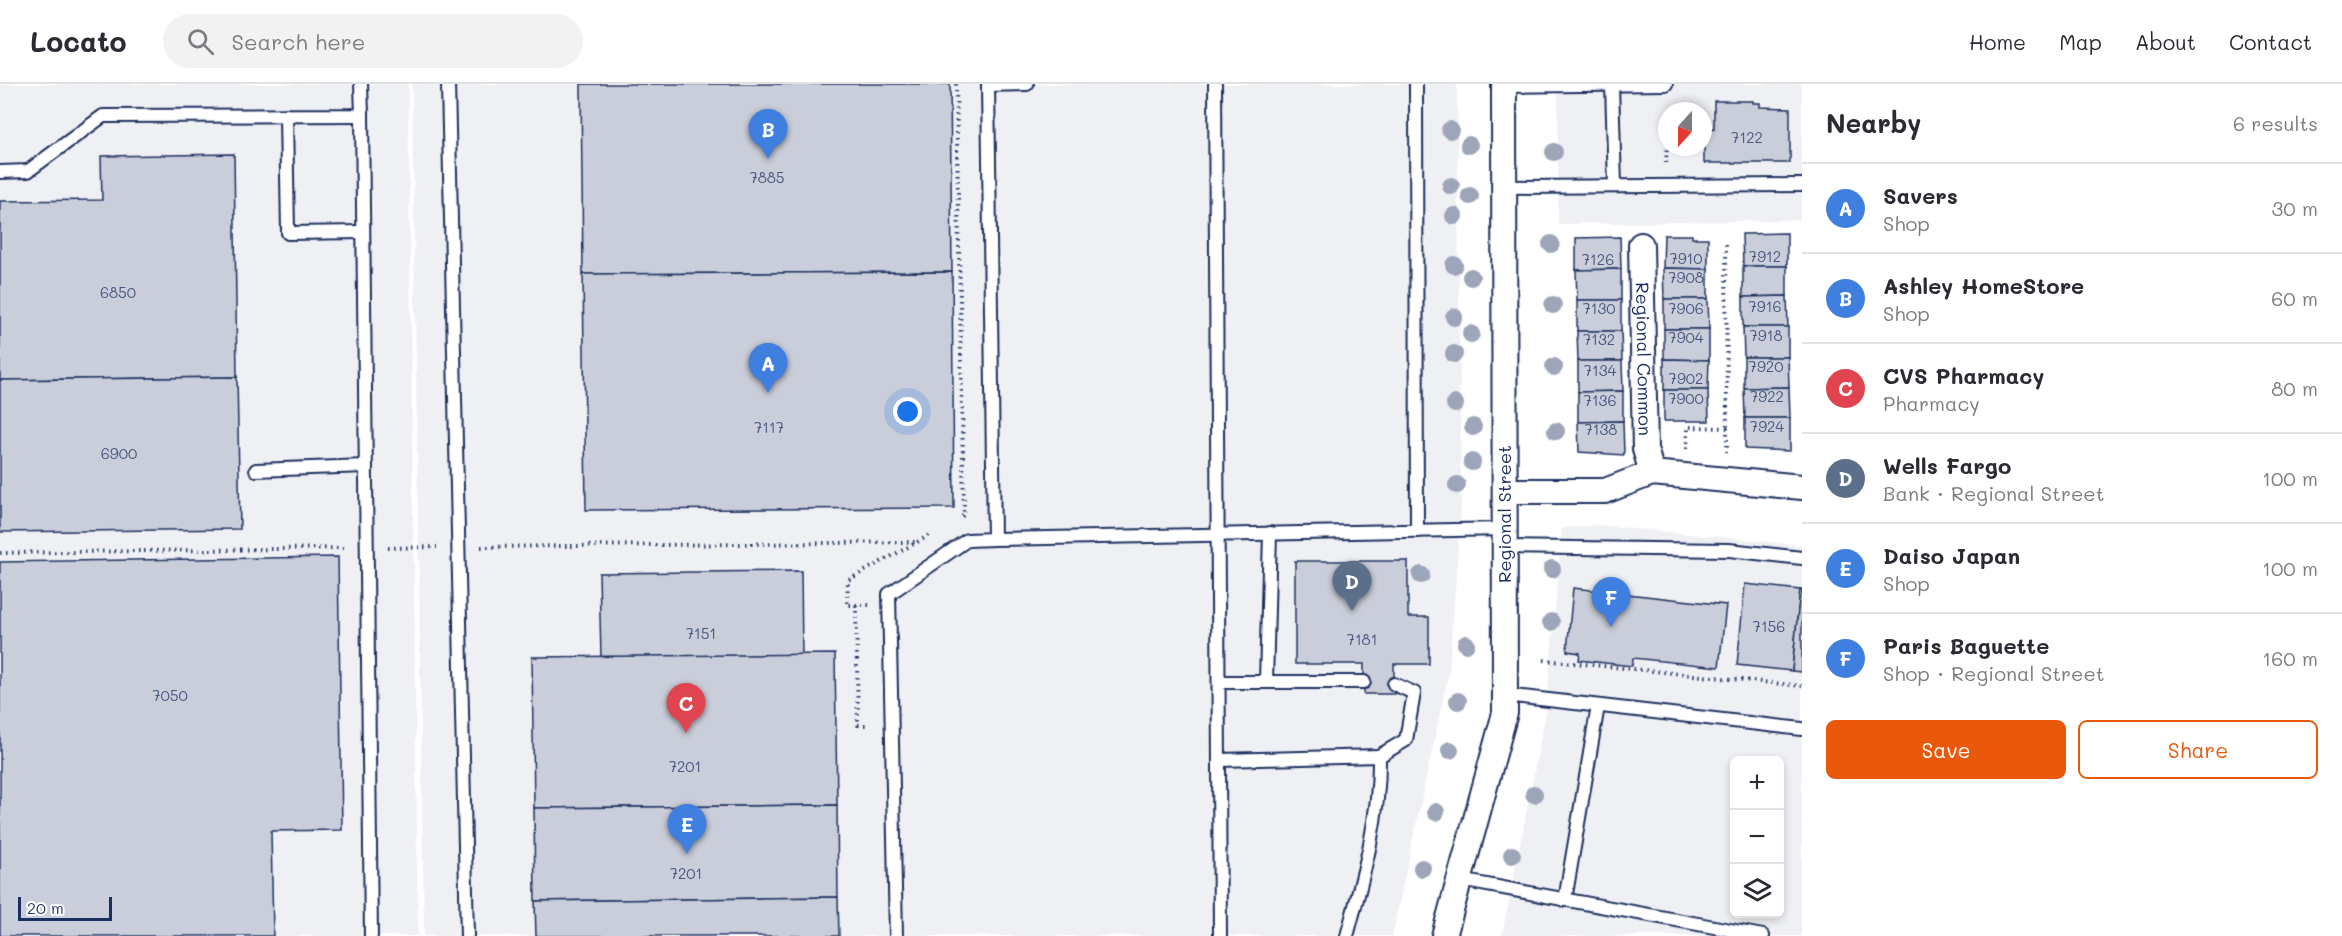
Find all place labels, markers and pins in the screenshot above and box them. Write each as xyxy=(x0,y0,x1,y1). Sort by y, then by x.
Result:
pin: B xyxy=(748,110,788,159)
pin: A xyxy=(748,344,788,393)
pin: D xyxy=(1332,562,1372,611)
pin: F xyxy=(1592,578,1630,627)
pin: C xyxy=(666,684,706,733)
pin: E xyxy=(668,804,706,854)

